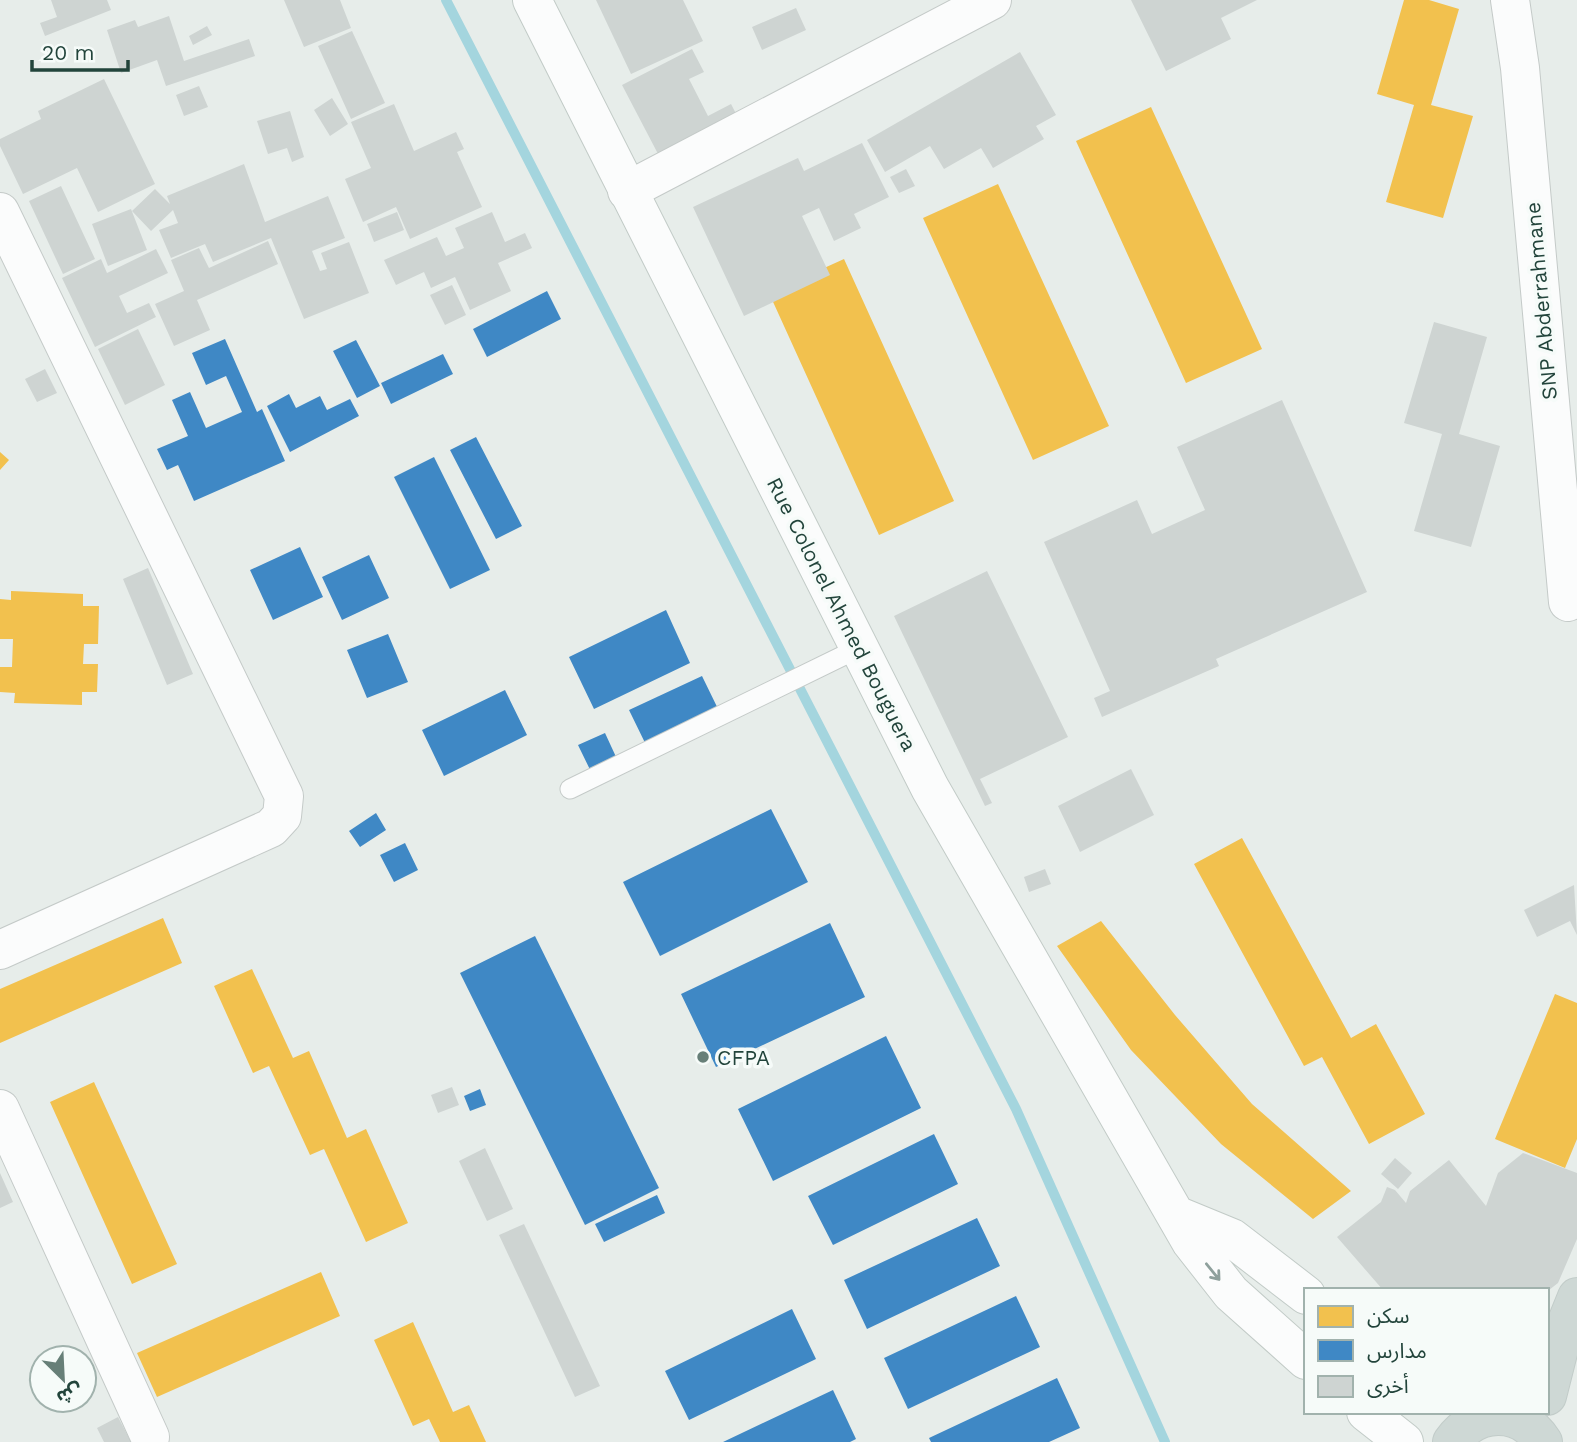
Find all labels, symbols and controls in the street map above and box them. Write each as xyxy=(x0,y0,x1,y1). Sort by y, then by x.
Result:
scale bar xyxy=(32,28,128,72)
text: 20 m xyxy=(42,40,94,65)
street label: SNP Abderrahmane xyxy=(1520,201,1562,401)
street label: Rue Colonel Ahmed Bouguera xyxy=(762,473,922,755)
place label: CFPA xyxy=(717,1045,770,1070)
marker: CFPA xyxy=(695,1049,711,1065)
one-way arrow xyxy=(1206,1262,1221,1280)
legend xyxy=(1304,1288,1549,1414)
text: سكن xyxy=(1367,1303,1409,1328)
text: مدارس xyxy=(1367,1338,1427,1363)
north arrow xyxy=(28,1344,98,1414)
text: أخرى xyxy=(1367,1373,1409,1398)
text: ش xyxy=(53,1378,86,1410)

